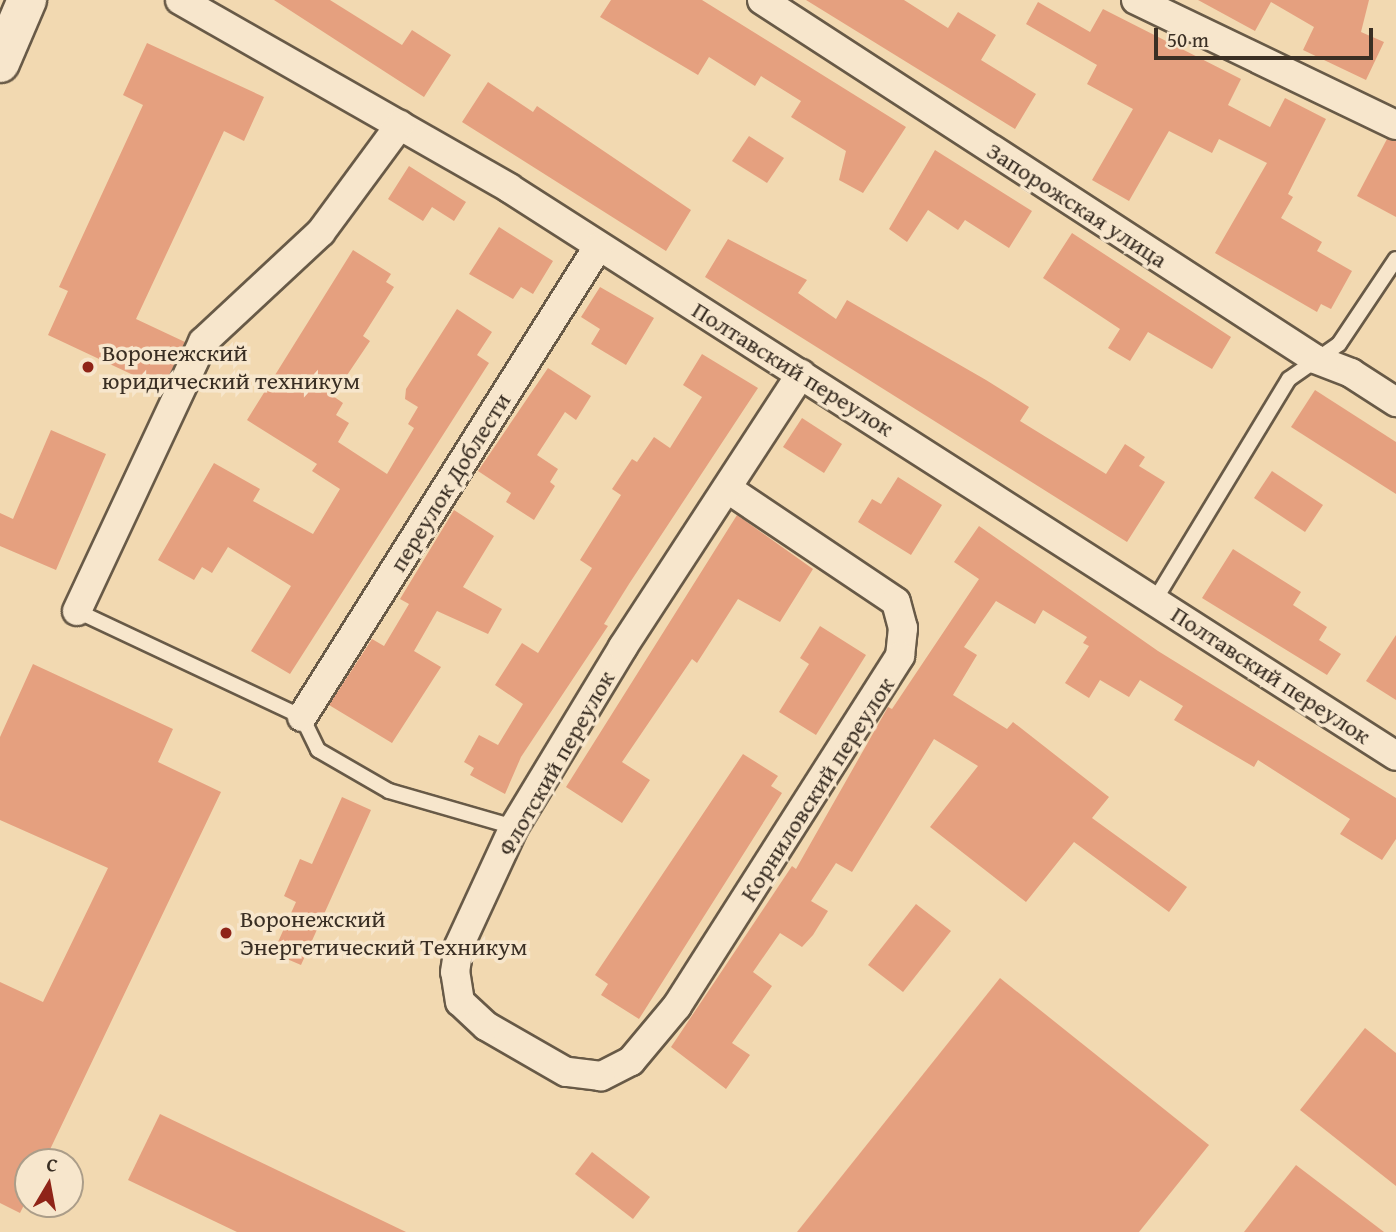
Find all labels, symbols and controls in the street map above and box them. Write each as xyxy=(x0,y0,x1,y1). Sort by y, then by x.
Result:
scale bar xyxy=(1158,14,1377,58)
text: 50 m xyxy=(1167,24,1209,55)
street label: Запорожская улица xyxy=(981,136,1173,274)
street label: Полтавский переулок xyxy=(687,295,899,443)
place label: Воронежский юридический техникум xyxy=(102,339,360,395)
marker: Воронежский юридический техникум xyxy=(80,359,96,375)
street label: переулок Доблести xyxy=(383,387,517,577)
street label: Полтавский переулок xyxy=(1166,600,1376,750)
street label: Флотский переулок xyxy=(491,665,621,861)
street label: Корниловский переулок xyxy=(734,671,900,907)
place label: Воронежский Энергетический Техникум xyxy=(240,905,527,961)
marker: Воронежский Энергетический Техникум xyxy=(218,925,234,941)
north arrow xyxy=(14,1148,84,1218)
text: С xyxy=(45,1150,60,1179)

